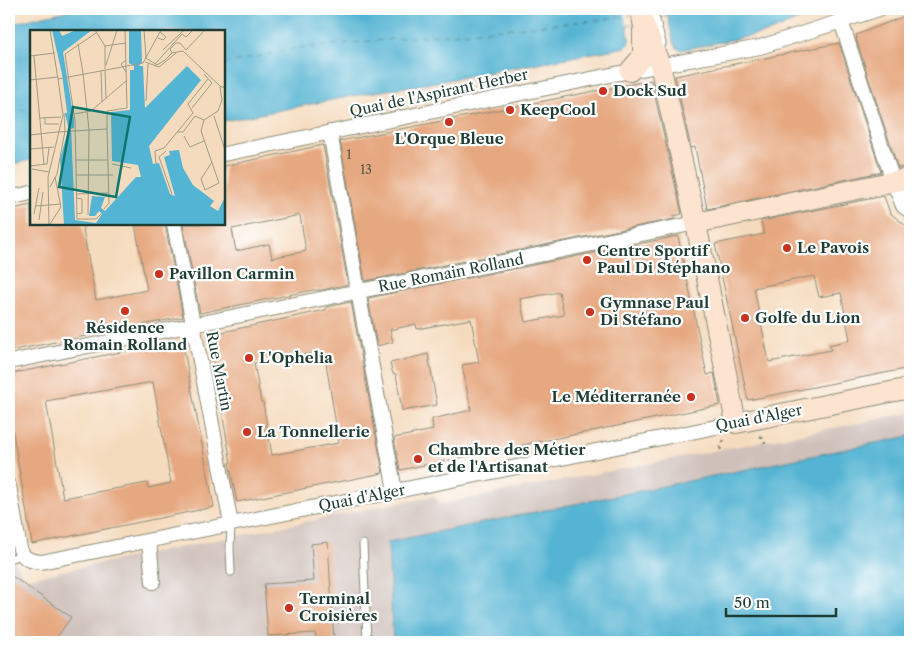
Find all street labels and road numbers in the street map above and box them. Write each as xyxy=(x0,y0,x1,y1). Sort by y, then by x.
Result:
street label: Quai de l'Aspirant Herber xyxy=(348,64,530,121)
street label: Rue Romain Rolland xyxy=(377,249,525,296)
street label: Rue Martin xyxy=(202,329,237,413)
street label: Quai d'Alger xyxy=(714,400,804,435)
street label: Quai d'Alger xyxy=(317,480,407,515)

